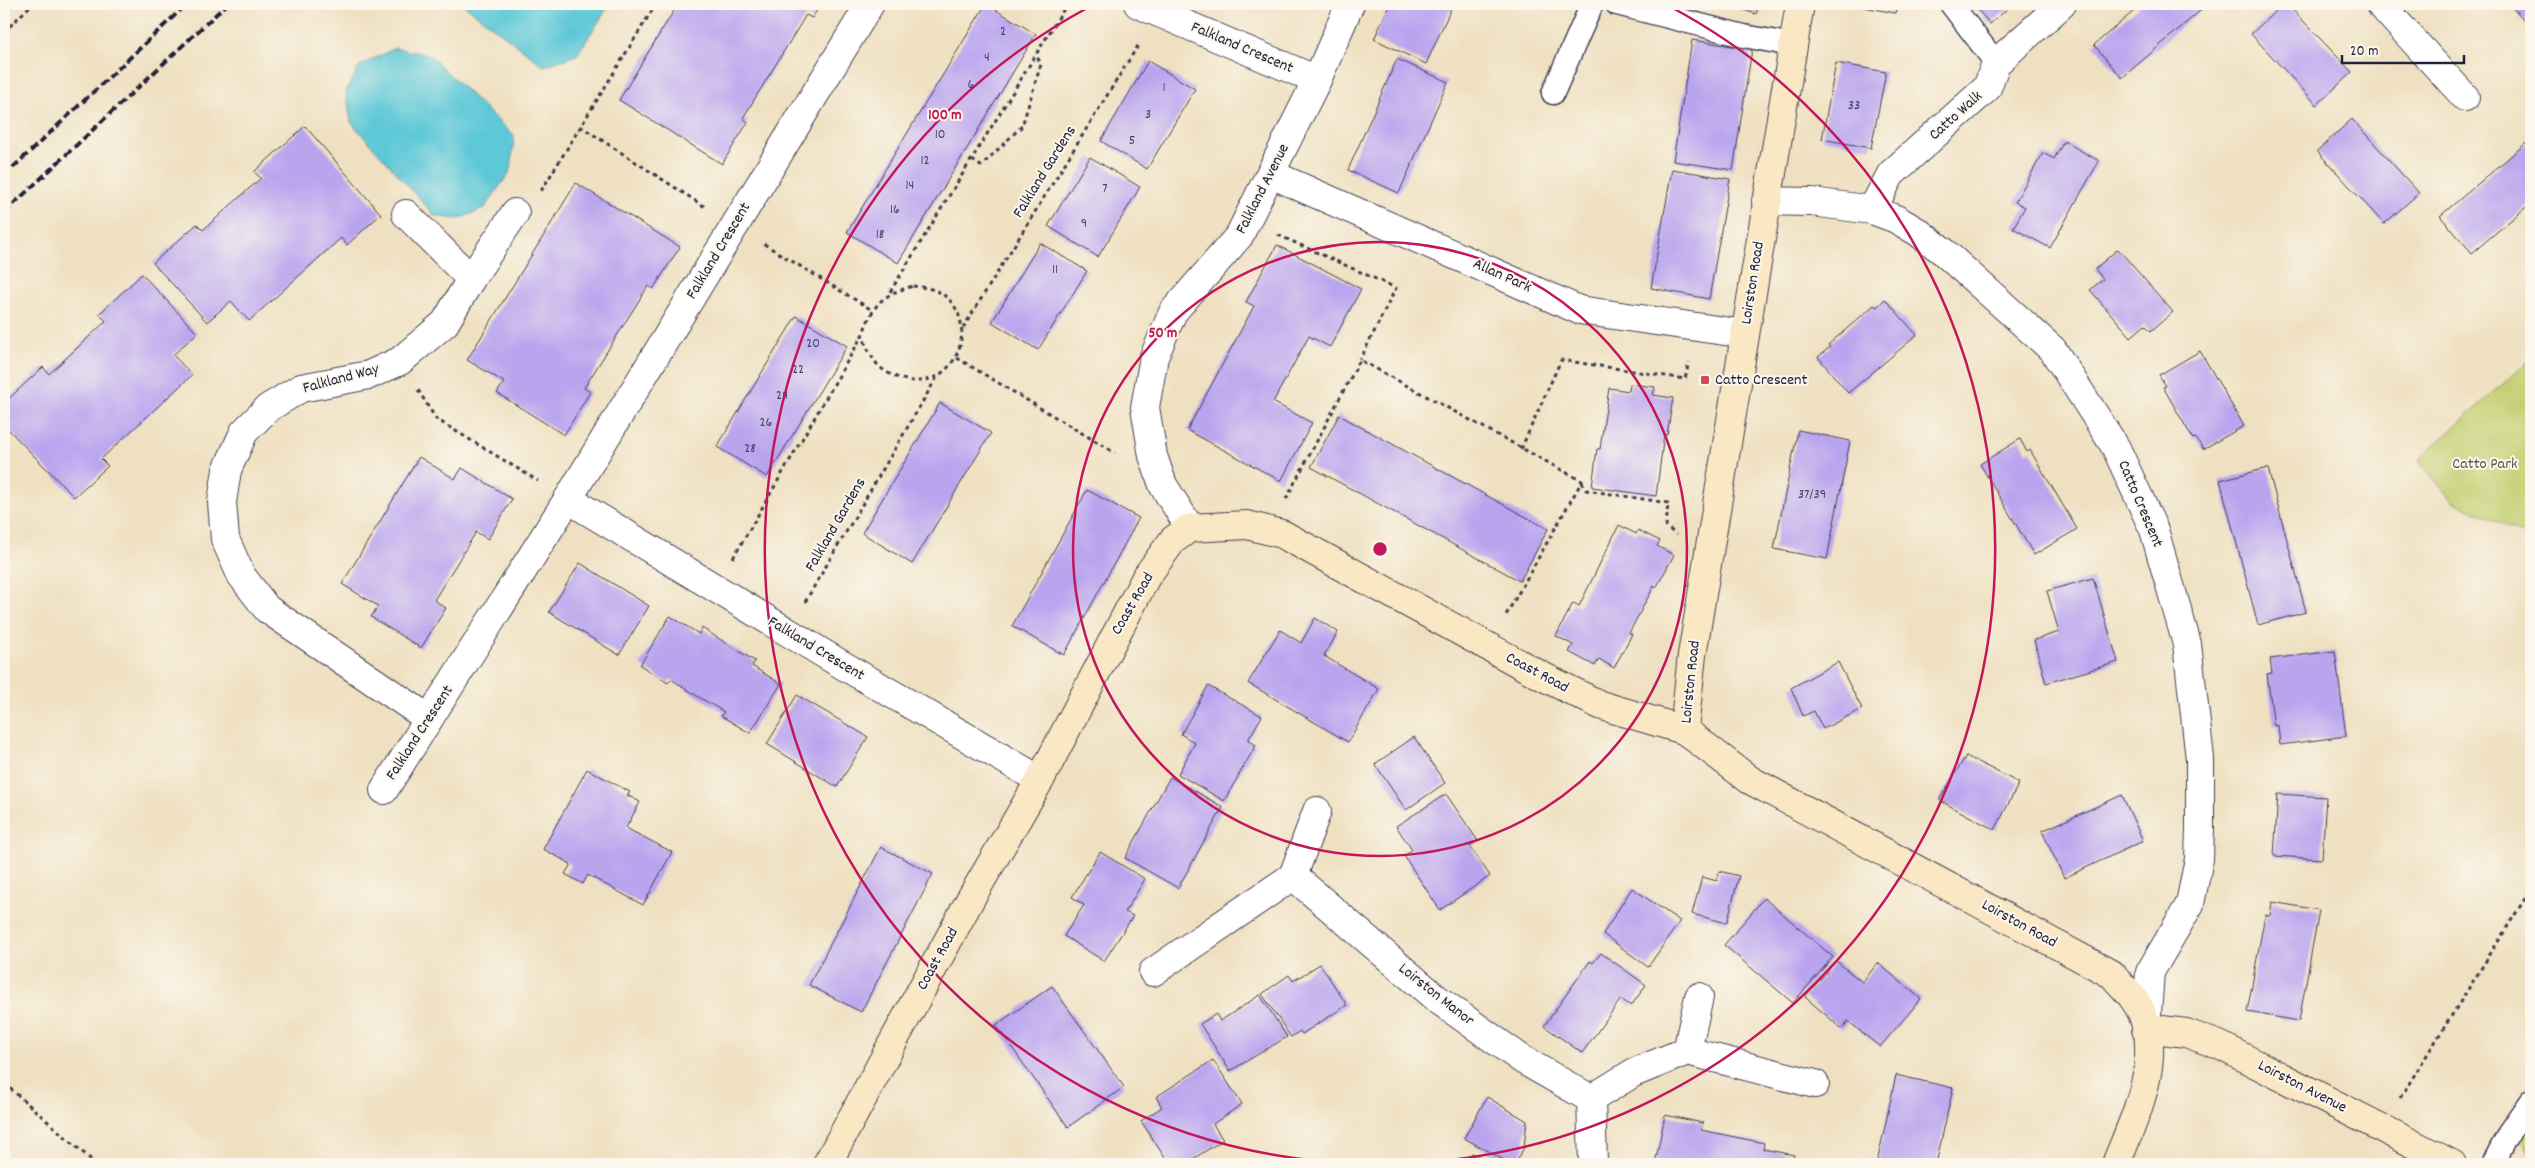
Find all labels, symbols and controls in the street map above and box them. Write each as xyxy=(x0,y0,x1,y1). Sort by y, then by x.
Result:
street label: Falkland Crescent xyxy=(1187,16,1297,80)
house number: 2 xyxy=(1000,22,1006,42)
scale bar xyxy=(2342,32,2465,64)
text: 20 m xyxy=(2350,41,2378,63)
house number: 4 xyxy=(984,48,990,68)
house number: 6 xyxy=(968,75,975,95)
house number: 1 xyxy=(1162,78,1166,98)
street label: Catto Walk xyxy=(1924,86,1988,146)
house number: 33 xyxy=(1848,96,1860,116)
text: 100 m xyxy=(928,105,962,127)
house number: 3 xyxy=(1145,105,1151,125)
street label: Falkland Gardens xyxy=(1007,121,1083,223)
house number: 10 xyxy=(935,125,945,145)
house number: 5 xyxy=(1129,131,1135,151)
street label: Falkland Avenue xyxy=(1230,140,1296,238)
house number: 12 xyxy=(920,151,930,171)
house number: 14 xyxy=(906,176,914,196)
house number: 7 xyxy=(1102,179,1108,199)
street label: Falkland Crescent xyxy=(681,198,757,304)
house number: 16 xyxy=(890,200,900,220)
house number: 9 xyxy=(1081,214,1087,234)
house number: 18 xyxy=(876,225,885,245)
street label: Loirston Road xyxy=(1735,240,1771,326)
street label: Allan Park xyxy=(1469,253,1535,299)
house number: 11 xyxy=(1052,260,1058,280)
text: 50 m xyxy=(1149,323,1177,345)
house number: 20 xyxy=(806,334,820,354)
street label: Falkland Way xyxy=(300,358,382,400)
house number: 22 xyxy=(792,360,804,380)
place label: Catto Crescent xyxy=(1715,369,1807,392)
marker: Catto Crescent xyxy=(1699,374,1711,386)
house number: 24 xyxy=(776,386,788,406)
house number: 26 xyxy=(760,413,773,433)
house number: 28 xyxy=(744,439,756,459)
park label: Catto Park xyxy=(2452,453,2518,476)
street label: Catto Crescent xyxy=(2111,457,2169,551)
street label: Falkland Gardens xyxy=(800,474,872,576)
house number: 37/39 xyxy=(1798,485,1826,505)
centre of rings xyxy=(1371,540,1389,558)
street label: Coast Road xyxy=(1106,568,1160,640)
street label: Falkland Crescent xyxy=(763,611,869,687)
street label: Loirston Road xyxy=(1675,639,1707,725)
street label: Coast Road xyxy=(1501,647,1573,699)
street label: Falkland Crescent xyxy=(381,681,459,785)
street label: Loirston Road xyxy=(1977,894,2061,954)
street label: Coast Road xyxy=(911,923,965,995)
street label: Loirston Manor xyxy=(1393,958,1479,1032)
street label: Loirston Avenue xyxy=(2254,1055,2350,1119)

